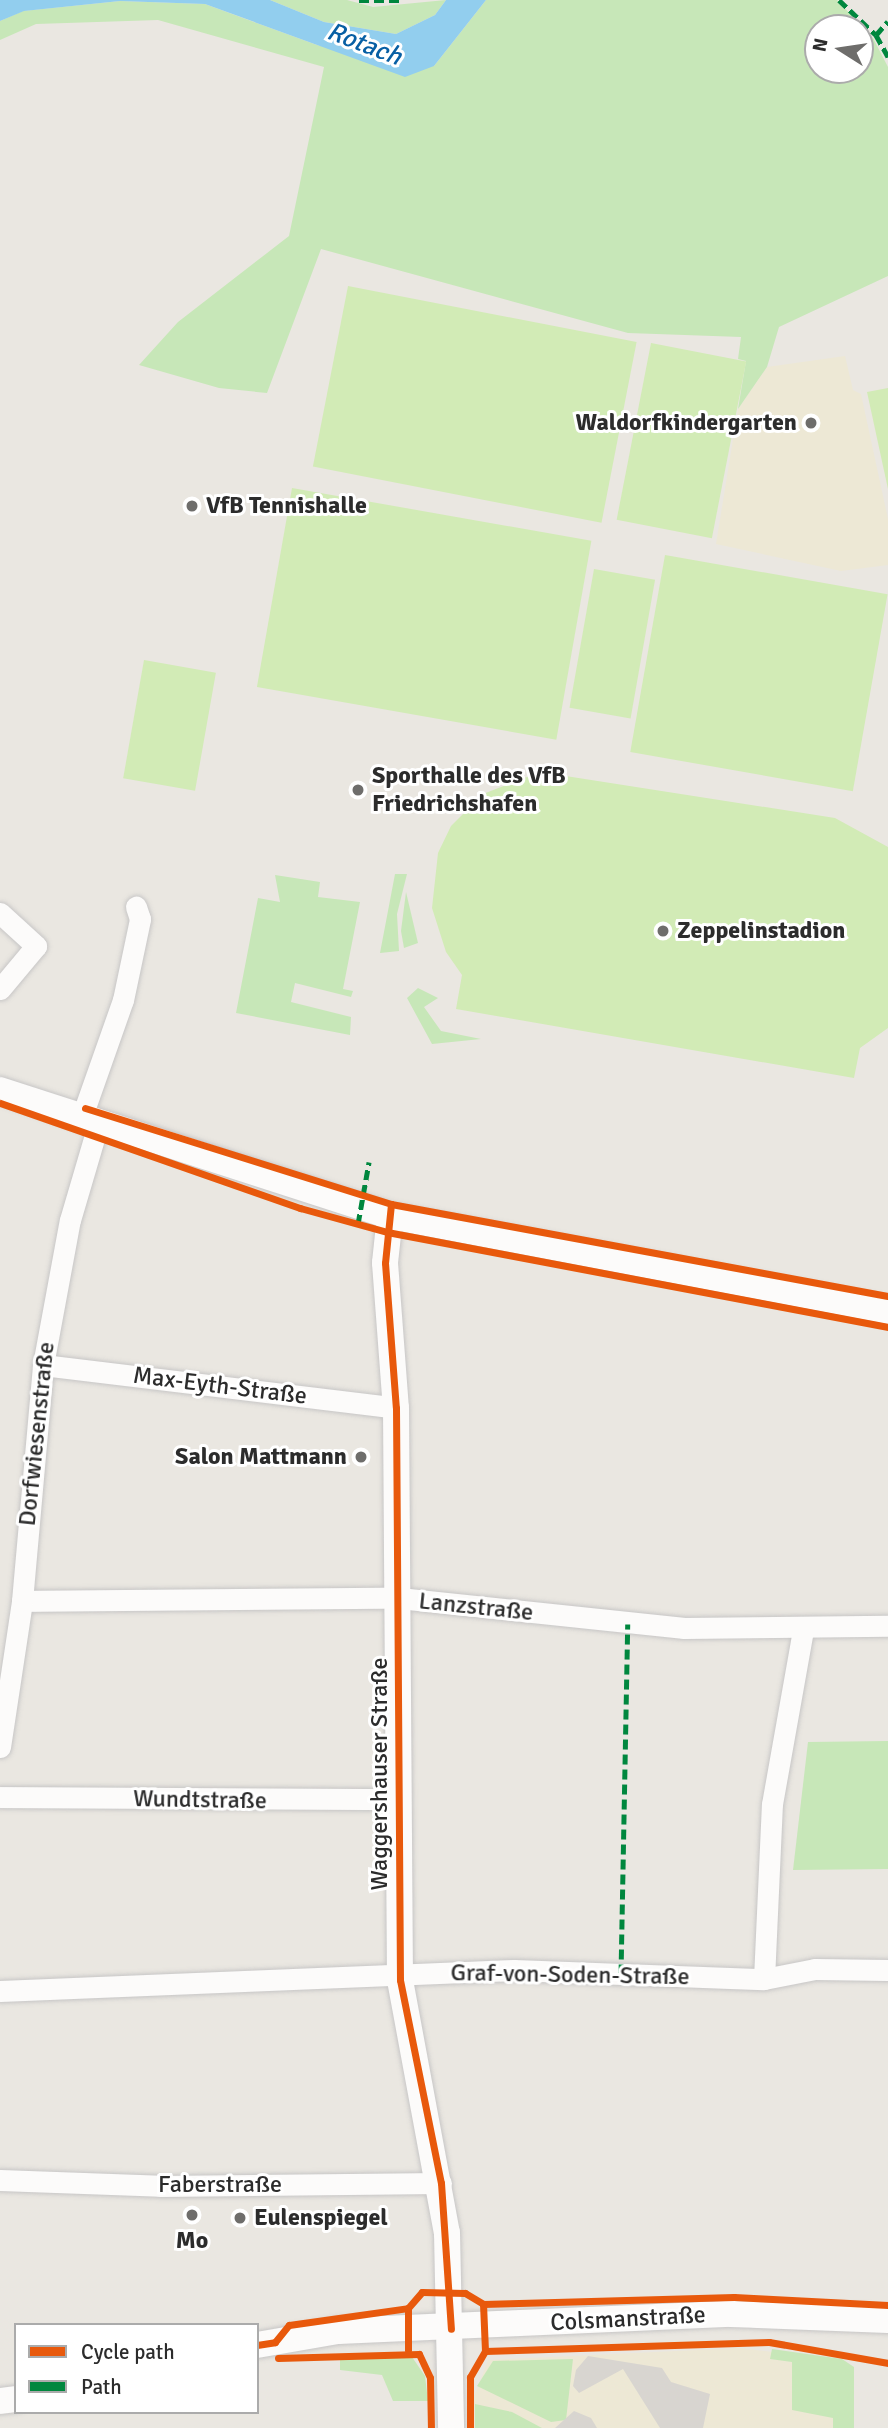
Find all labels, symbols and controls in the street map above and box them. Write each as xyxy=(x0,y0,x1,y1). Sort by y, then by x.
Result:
north arrow xyxy=(804,14,874,84)
water label: Rotach xyxy=(322,17,406,73)
text: N xyxy=(807,36,834,54)
place label: Waldorfkindergarten xyxy=(576,409,797,437)
marker: Waldorfkindergarten xyxy=(803,415,819,431)
place label: VfB Tennishalle xyxy=(206,492,367,520)
marker: VfB Tennishalle xyxy=(184,498,200,514)
place label: Sporthalle des VfB Friedrichshafen xyxy=(372,762,566,818)
marker: Sporthalle des VfB Friedrichshafen xyxy=(350,782,366,798)
place label: Zeppelinstadion xyxy=(677,917,845,945)
marker: Zeppelinstadion xyxy=(655,923,671,939)
street label: Dorfwiesenstraße xyxy=(13,1341,61,1527)
street label: Max-Eyth-Straße xyxy=(131,1361,309,1411)
place label: Salon Mattmann xyxy=(175,1443,347,1471)
marker: Salon Mattmann xyxy=(353,1449,369,1465)
street label: Lanzstraße xyxy=(417,1587,535,1627)
street label: Waggershauser Straße xyxy=(366,1658,394,1890)
street label: Wundtstraße xyxy=(133,1784,267,1816)
street label: Graf-von-Soden-Straße xyxy=(450,1959,690,1991)
street label: Faberstraße xyxy=(158,2171,282,2199)
place label: Eulenspiegel xyxy=(254,2204,388,2232)
marker: Mo xyxy=(184,2207,200,2223)
marker: Eulenspiegel xyxy=(232,2210,248,2226)
place label: Mo xyxy=(176,2227,208,2255)
street label: Colsmanstraße xyxy=(550,2301,706,2337)
legend xyxy=(14,2323,259,2414)
text: Cycle path xyxy=(81,2339,175,2365)
text: Path xyxy=(81,2374,122,2400)

